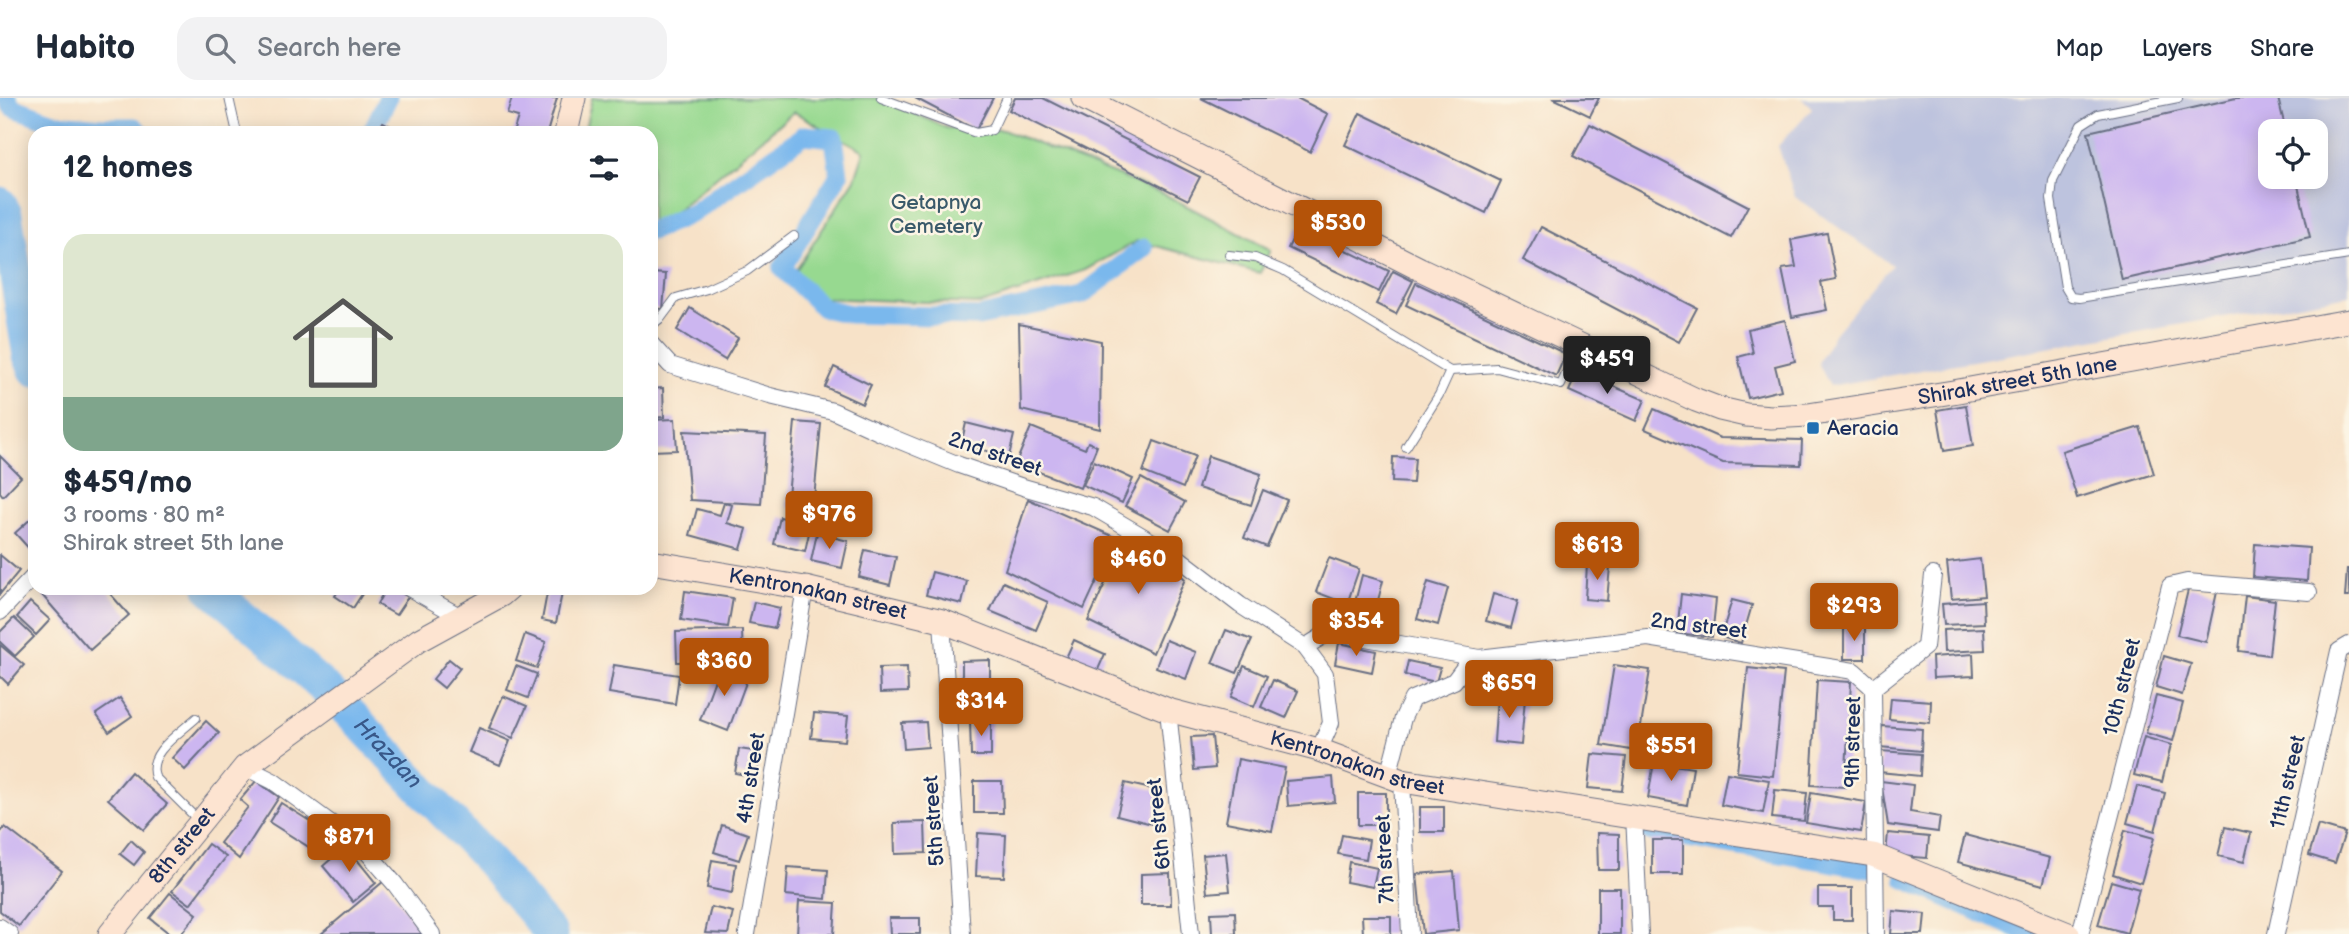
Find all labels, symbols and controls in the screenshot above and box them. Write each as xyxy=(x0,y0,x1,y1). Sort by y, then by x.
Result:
search box xyxy=(177,17,667,80)
text: Habito xyxy=(35,28,135,68)
icon: search xyxy=(201,29,239,67)
text: Search here xyxy=(257,33,401,64)
text: Map xyxy=(2055,34,2103,63)
text: Layers xyxy=(2141,34,2212,63)
text: Share xyxy=(2250,34,2314,63)
map controls xyxy=(2258,119,2328,189)
button: locate xyxy=(2258,119,2328,189)
icon: filters xyxy=(585,149,623,187)
text: 12 homes xyxy=(63,150,193,186)
park label: Getapnya Cemetery xyxy=(889,190,983,239)
pin: $530 xyxy=(1297,200,1379,260)
text: $530 xyxy=(1310,209,1366,237)
icon: home xyxy=(280,280,406,406)
pin: $459 xyxy=(1566,336,1648,396)
text: $459 xyxy=(1579,345,1635,373)
street label: Shirak street 5th lane xyxy=(1916,350,2119,410)
place label: Aeracia xyxy=(1827,416,1899,441)
marker: Aeracia xyxy=(1805,420,1821,436)
street label: 2nd street xyxy=(945,426,1046,482)
text: $459/mo xyxy=(63,465,192,501)
pin: $976 xyxy=(788,491,870,551)
text: $976 xyxy=(801,500,857,528)
text: 3 rooms · 80 m² xyxy=(63,501,225,529)
pin: $613 xyxy=(1556,522,1638,582)
text: Shirak street 5th lane xyxy=(63,529,284,557)
text: $613 xyxy=(1571,531,1623,559)
pin: $460 xyxy=(1097,536,1179,596)
text: $460 xyxy=(1110,545,1166,573)
street label: Kentronakan street xyxy=(727,563,910,625)
pin: $293 xyxy=(1813,584,1895,643)
text: $293 xyxy=(1826,592,1882,620)
pin: $354 xyxy=(1315,598,1397,658)
text: $354 xyxy=(1328,607,1384,635)
street label: 2nd street xyxy=(1649,608,1749,644)
street label: 10th street xyxy=(2098,635,2146,738)
pin: $360 xyxy=(683,638,765,698)
text: $360 xyxy=(696,647,752,675)
pin: $659 xyxy=(1468,660,1550,720)
text: $659 xyxy=(1481,669,1537,697)
pin: $314 xyxy=(940,678,1022,738)
text: $314 xyxy=(955,687,1007,715)
street label: 9th street xyxy=(1840,696,1866,788)
water label: Hrazdan xyxy=(348,712,428,795)
pin: $551 xyxy=(1630,724,1712,783)
street label: Kentronakan street xyxy=(1267,725,1447,800)
street label: 4th street xyxy=(731,730,771,825)
text: $551 xyxy=(1645,732,1697,760)
street label: 11th street xyxy=(2265,732,2311,831)
street label: 5th street xyxy=(918,774,950,867)
street label: 6th street xyxy=(1142,776,1176,871)
street label: 8th street xyxy=(143,802,220,889)
street label: 7th street xyxy=(1370,813,1400,904)
pin: $871 xyxy=(308,814,390,874)
text: $871 xyxy=(323,823,375,851)

